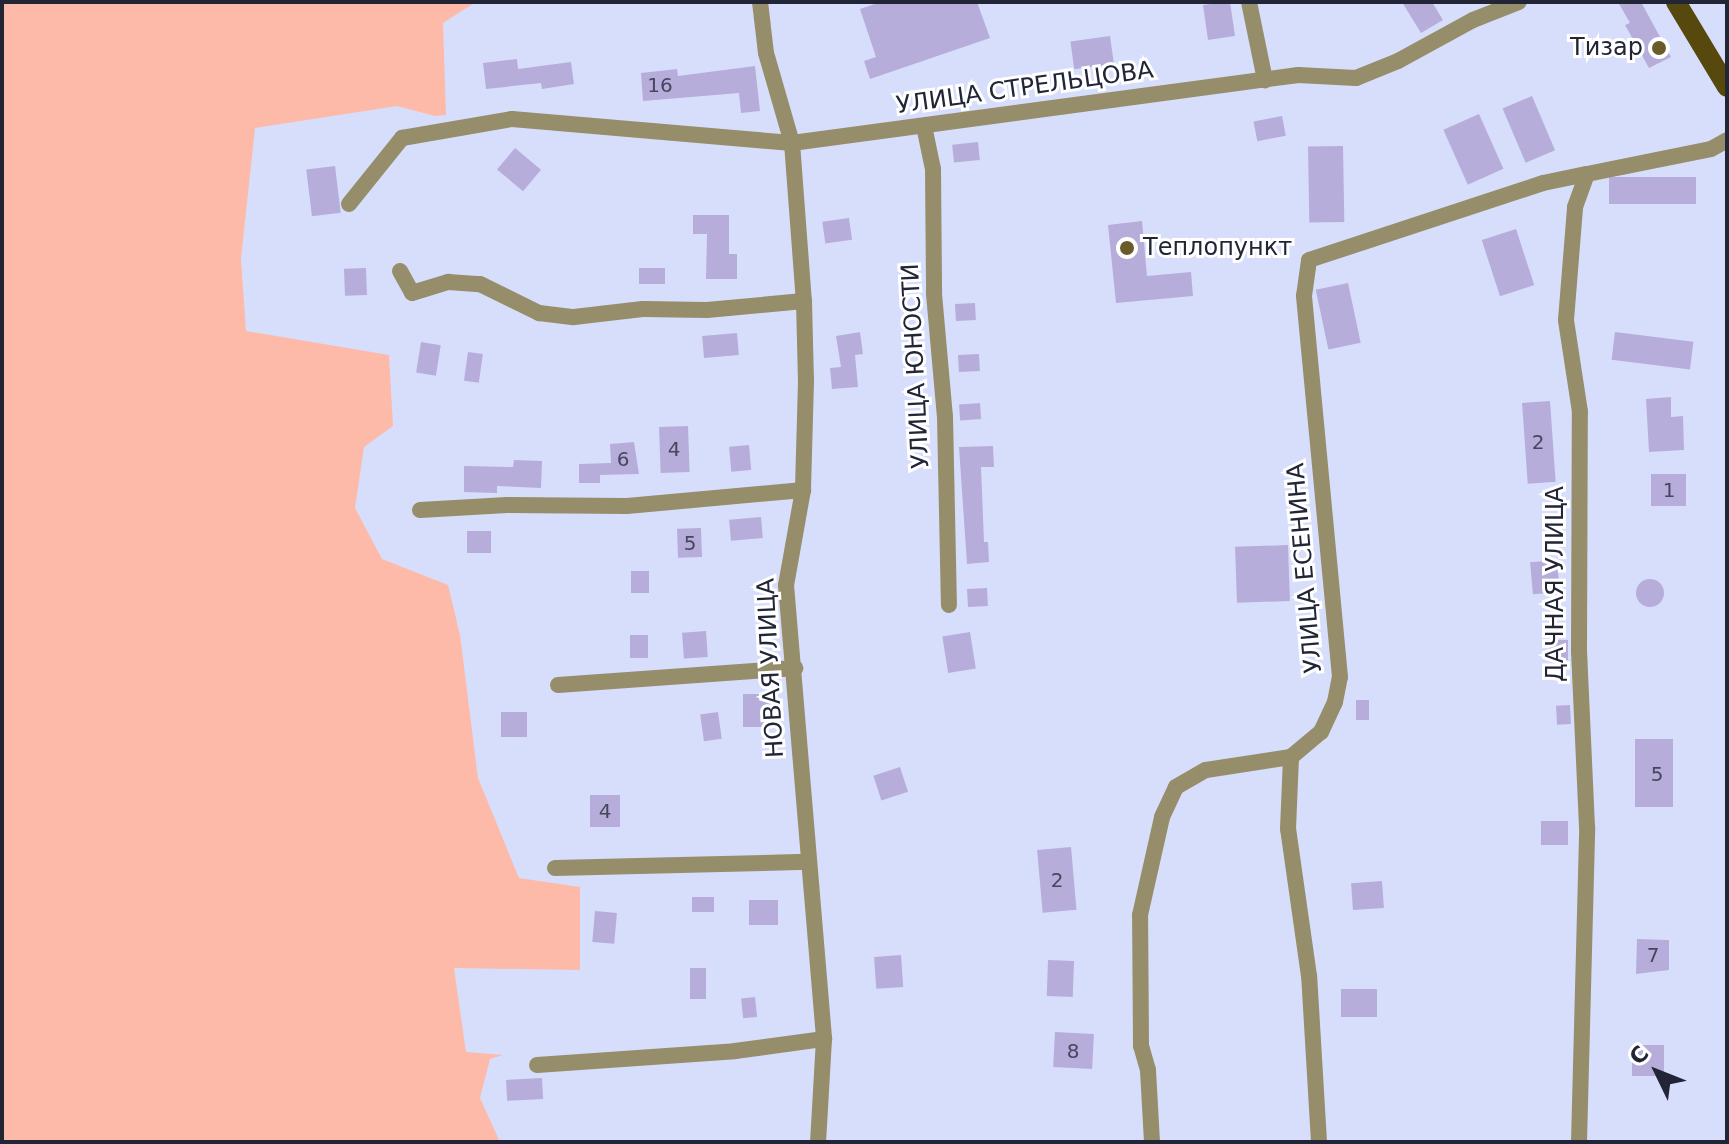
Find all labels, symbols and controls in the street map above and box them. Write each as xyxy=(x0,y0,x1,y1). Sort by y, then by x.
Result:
place label: Тизар xyxy=(1570,34,1643,62)
marker: Тизар xyxy=(1650,39,1668,57)
street label: УЛИЦА СТРЕЛЬЦОВА xyxy=(895,56,1155,120)
house number: 16 xyxy=(647,73,673,97)
place label: Теплопункт xyxy=(1143,234,1292,262)
marker: Теплопункт xyxy=(1118,239,1136,257)
street label: УЛИЦА ЮНОСТИ xyxy=(896,263,936,469)
house number: 2 xyxy=(1532,430,1544,454)
house number: 4 xyxy=(668,437,680,461)
house number: 6 xyxy=(617,447,629,471)
street label: УЛИЦА ЕСЕНИНА xyxy=(1281,462,1329,674)
house number: 1 xyxy=(1663,478,1675,502)
street label: ДАЧНАЯ УЛИЦА xyxy=(1542,486,1570,682)
house number: 5 xyxy=(684,531,696,555)
street label: НОВАЯ УЛИЦА xyxy=(752,577,790,759)
house number: 5 xyxy=(1651,762,1663,786)
house number: 4 xyxy=(599,799,611,823)
house number: 2 xyxy=(1051,868,1063,892)
house number: 7 xyxy=(1647,943,1659,967)
north arrow xyxy=(1617,1032,1697,1112)
house number: 8 xyxy=(1067,1039,1079,1063)
text: С xyxy=(1624,1041,1654,1070)

